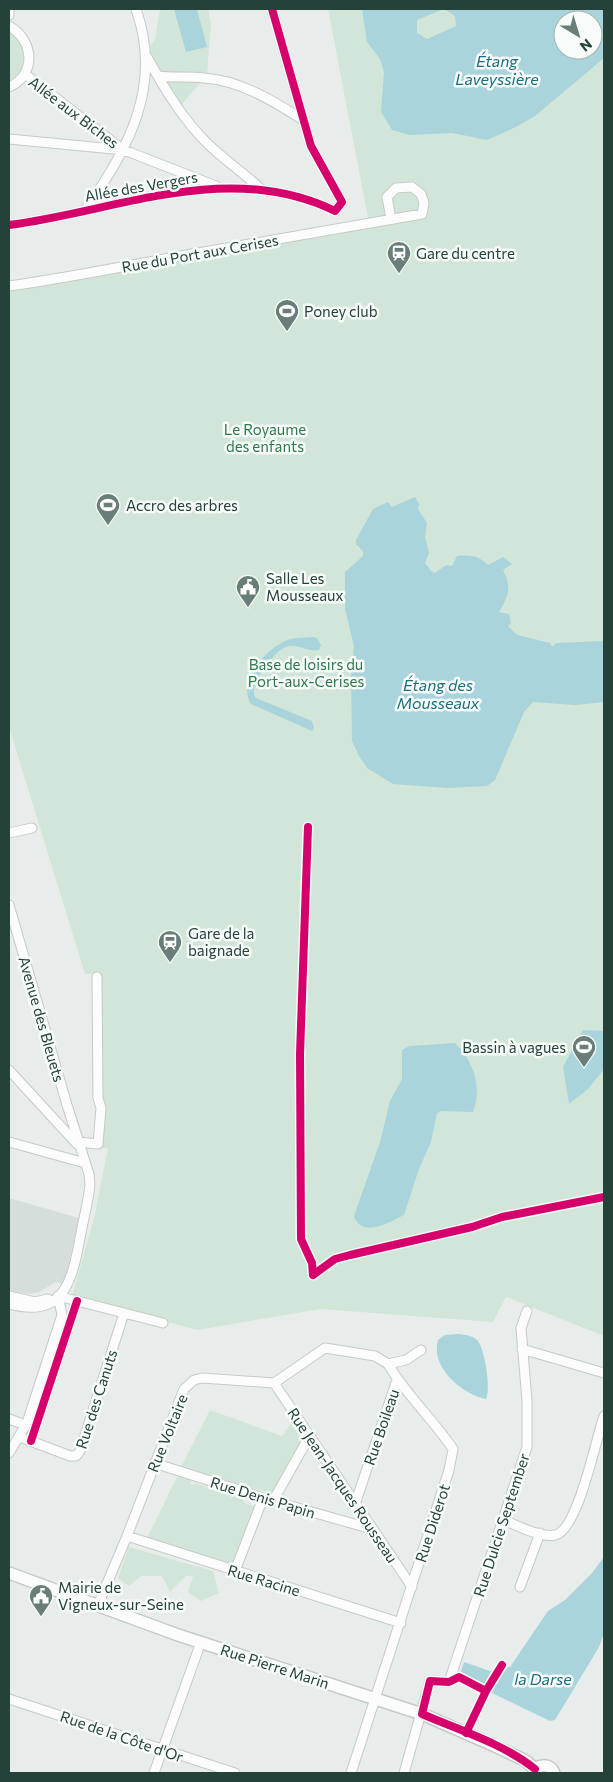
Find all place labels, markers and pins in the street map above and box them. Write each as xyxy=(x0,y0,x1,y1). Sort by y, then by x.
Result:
station icon: Gare du centre xyxy=(386,240,412,274)
place label: Gare du centre xyxy=(416,244,515,262)
sports icon: Poney club xyxy=(274,298,300,332)
place label: Poney club xyxy=(304,302,378,320)
sports icon: Accro des arbres xyxy=(95,492,121,526)
place label: Accro des arbres xyxy=(126,496,238,514)
place label: Salle Les Mousseaux xyxy=(266,569,343,604)
public building icon: Salle Les Mousseaux xyxy=(235,574,261,608)
place label: Gare de la baignade xyxy=(188,924,254,959)
station icon: Gare de la baignade xyxy=(157,929,183,963)
sports icon: Bassin à vagues xyxy=(571,1034,597,1068)
place label: Bassin à vagues xyxy=(462,1038,566,1056)
place label: Mairie de Vigneux-sur-Seine xyxy=(58,1578,184,1613)
public building icon: Mairie de Vigneux-sur-Seine xyxy=(28,1583,54,1617)

